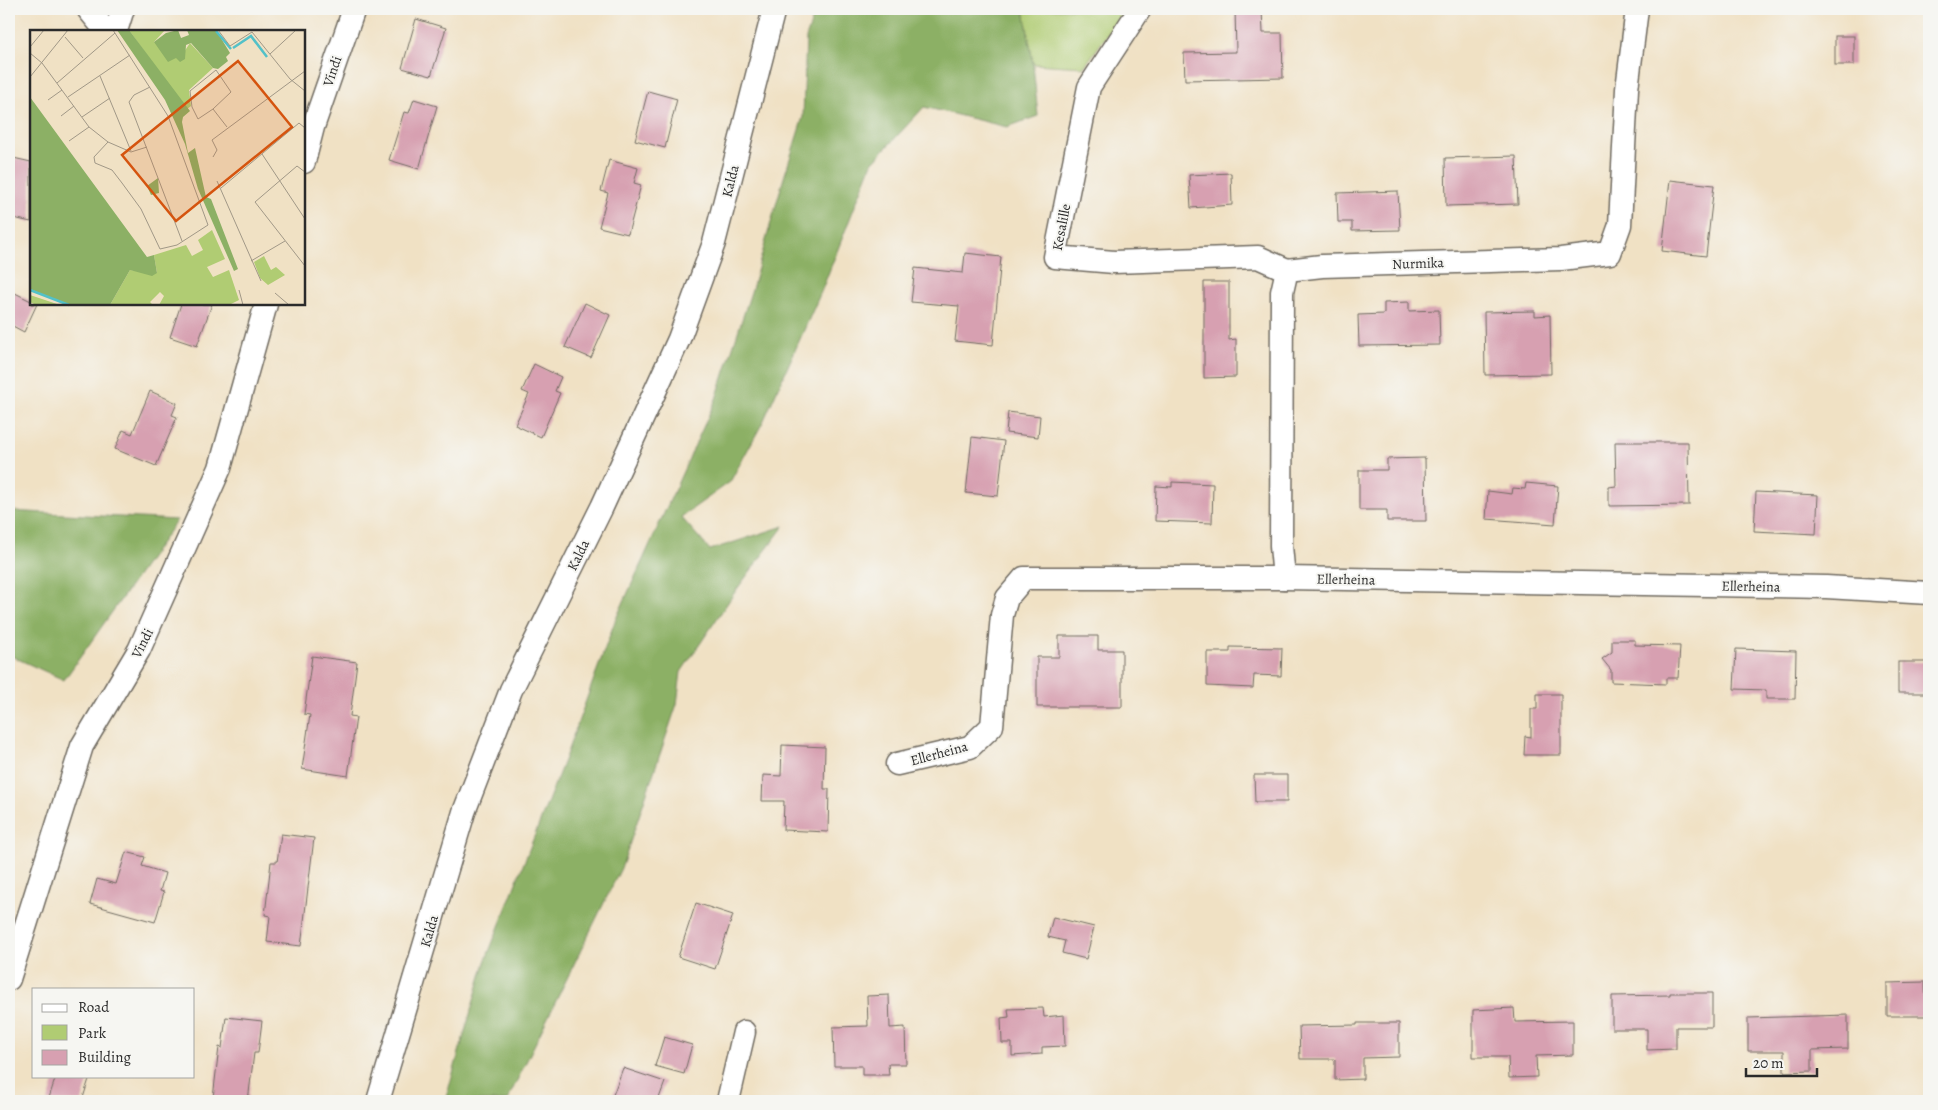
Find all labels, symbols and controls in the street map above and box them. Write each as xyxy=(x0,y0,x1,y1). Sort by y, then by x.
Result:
inset map xyxy=(30,30,305,305)
street label: Vindi xyxy=(318,53,347,90)
street label: Kalda xyxy=(717,163,744,199)
street label: Kesalille xyxy=(1048,202,1075,252)
street label: Nurmika xyxy=(1392,253,1445,274)
street label: Kalda xyxy=(563,536,594,574)
street label: Ellerheina xyxy=(1317,569,1376,590)
street label: Ellerheina xyxy=(1722,576,1781,597)
street label: Vindi xyxy=(126,625,158,662)
street label: Ellerheina xyxy=(908,737,970,770)
street label: Kalda xyxy=(416,912,443,949)
legend xyxy=(32,988,195,1078)
text: Road xyxy=(78,997,110,1017)
text: Park xyxy=(78,1023,107,1043)
scale bar xyxy=(1746,1045,1817,1077)
text: Building xyxy=(78,1047,131,1067)
text: 20 m xyxy=(1753,1053,1784,1073)

